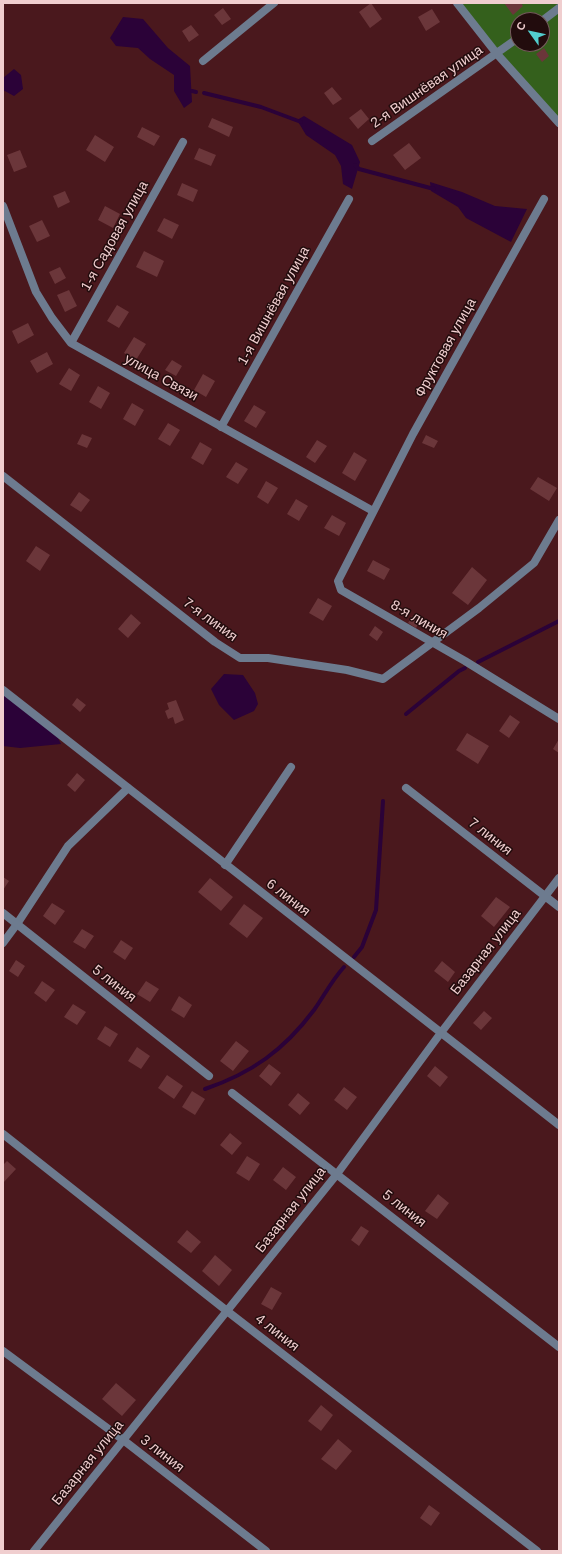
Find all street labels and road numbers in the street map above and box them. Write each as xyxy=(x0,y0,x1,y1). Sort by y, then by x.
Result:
street label: 2-я Вишнёвая улица xyxy=(368,42,486,132)
street label: 1-я Садовая улица xyxy=(78,178,152,294)
street label: 1-я Вишнёвая улица xyxy=(234,244,314,368)
street label: Фруктовая улица xyxy=(412,296,480,400)
street label: улица Связи xyxy=(121,351,201,405)
street label: 7-я линия xyxy=(180,595,240,645)
street label: 8-я линия xyxy=(388,597,450,643)
street label: 7 линия xyxy=(465,815,515,859)
street label: 6 линия xyxy=(263,876,313,920)
street label: Базарная улица xyxy=(447,906,525,998)
street label: 5 линия xyxy=(89,962,139,1006)
street label: Базарная улица xyxy=(252,1164,330,1256)
street label: 5 линия xyxy=(379,1187,429,1231)
street label: 4 линия xyxy=(252,1311,302,1355)
street label: Базарная улица xyxy=(49,1417,127,1509)
street label: 3 линия xyxy=(137,1432,187,1476)

